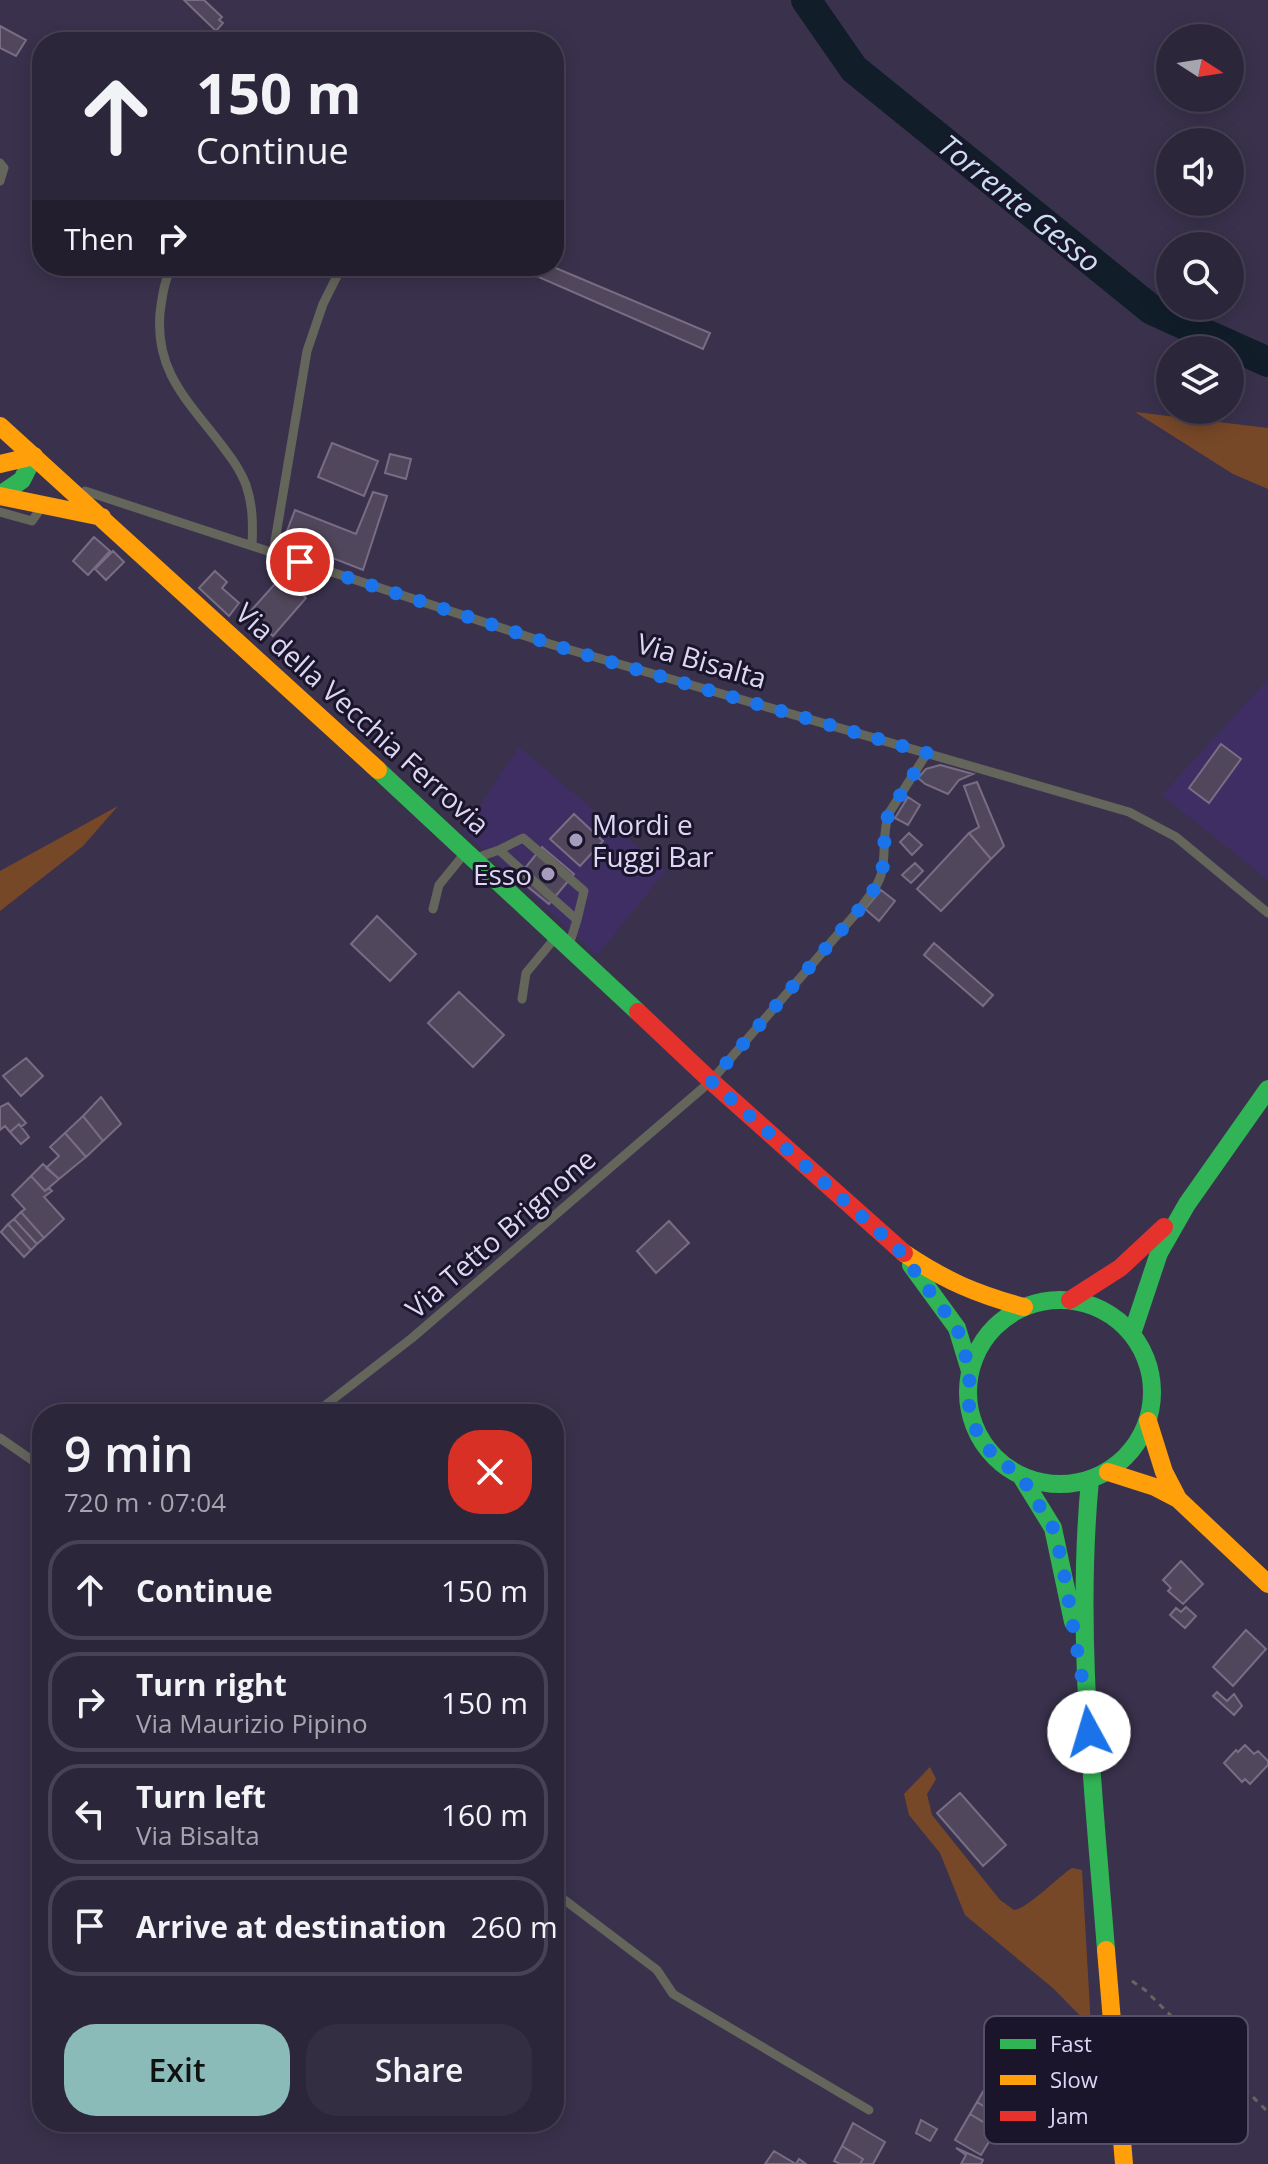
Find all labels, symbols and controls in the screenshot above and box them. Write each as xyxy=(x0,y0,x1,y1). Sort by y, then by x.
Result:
north arrow xyxy=(1156,24,1244,112)
map controls xyxy=(1156,24,1244,424)
text: 150 m xyxy=(196,54,362,130)
icon: ahead xyxy=(64,64,168,168)
water label: Torrente Gesso xyxy=(930,125,1110,281)
text: Continue xyxy=(196,126,349,175)
button: sound xyxy=(1156,128,1244,216)
icon: right xyxy=(150,216,194,260)
text: Then xyxy=(64,218,134,259)
button: search xyxy=(1156,232,1244,320)
button: layers xyxy=(1156,336,1244,424)
pin xyxy=(266,528,334,596)
icon: arrive xyxy=(278,540,322,584)
street label: Via della Vecchia Ferrovia xyxy=(228,594,498,842)
street label: Via Bisalta xyxy=(633,623,771,697)
place label: Mordi e Fuggi Bar xyxy=(592,805,714,875)
marker: Mordi e Fuggi Bar xyxy=(567,831,585,849)
place label: Esso xyxy=(473,855,532,893)
marker: Esso xyxy=(539,865,557,883)
street label: Via Tetto Brignone xyxy=(397,1140,603,1326)
text: 9 min xyxy=(64,1421,194,1486)
button: close xyxy=(448,1430,532,1514)
text: 720 m · 07:04 xyxy=(64,1484,226,1520)
icon: ahead xyxy=(68,1568,112,1612)
text: Continue xyxy=(136,1570,273,1611)
text: 150 m xyxy=(441,1570,528,1611)
text: Turn right xyxy=(136,1664,287,1705)
icon: right xyxy=(68,1680,112,1724)
text: 150 m xyxy=(441,1682,528,1723)
position arrow xyxy=(1047,1690,1131,1774)
text: Via Maurizio Pipino xyxy=(136,1705,368,1741)
text: Turn left xyxy=(136,1776,266,1817)
icon: left xyxy=(68,1792,112,1836)
text: 160 m xyxy=(441,1794,528,1835)
text: Via Bisalta xyxy=(136,1817,260,1853)
icon: arrive xyxy=(68,1904,112,1948)
text: Arrive at destination xyxy=(136,1906,447,1947)
text: 260 m xyxy=(471,1906,558,1947)
legend xyxy=(984,2016,1248,2144)
button: Exit xyxy=(64,2024,290,2116)
button: Share xyxy=(306,2024,532,2116)
text: Fast xyxy=(1050,2028,1092,2058)
text: Slow xyxy=(1050,2064,1098,2094)
text: Jam xyxy=(1048,2100,1089,2130)

